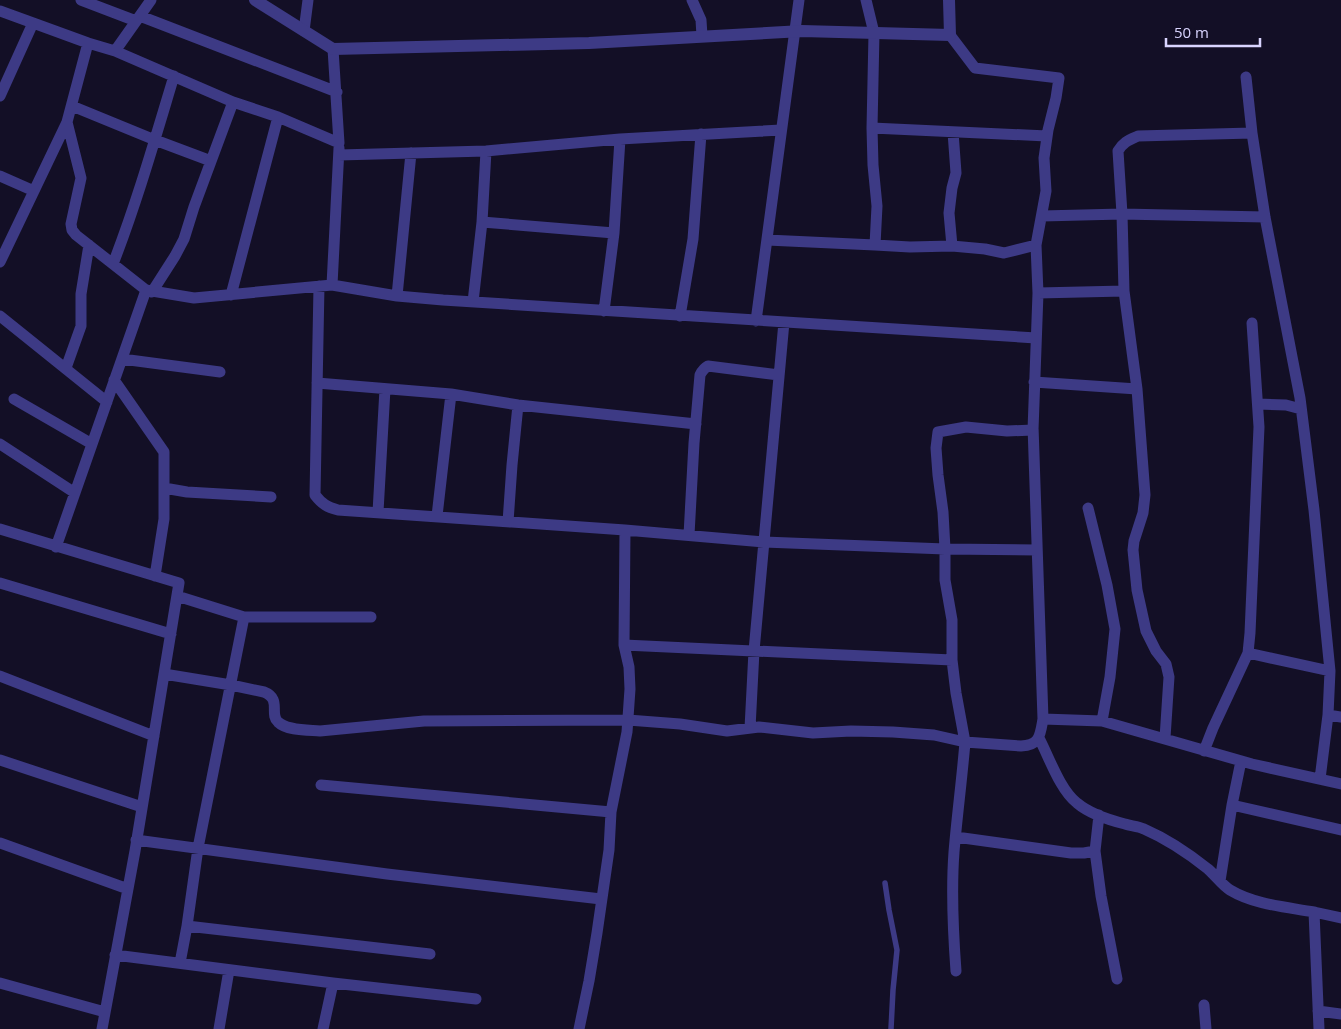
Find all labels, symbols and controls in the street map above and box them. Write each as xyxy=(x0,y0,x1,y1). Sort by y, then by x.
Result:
scale bar xyxy=(1166,15,1260,47)
text: 50 m xyxy=(1174,22,1209,42)

